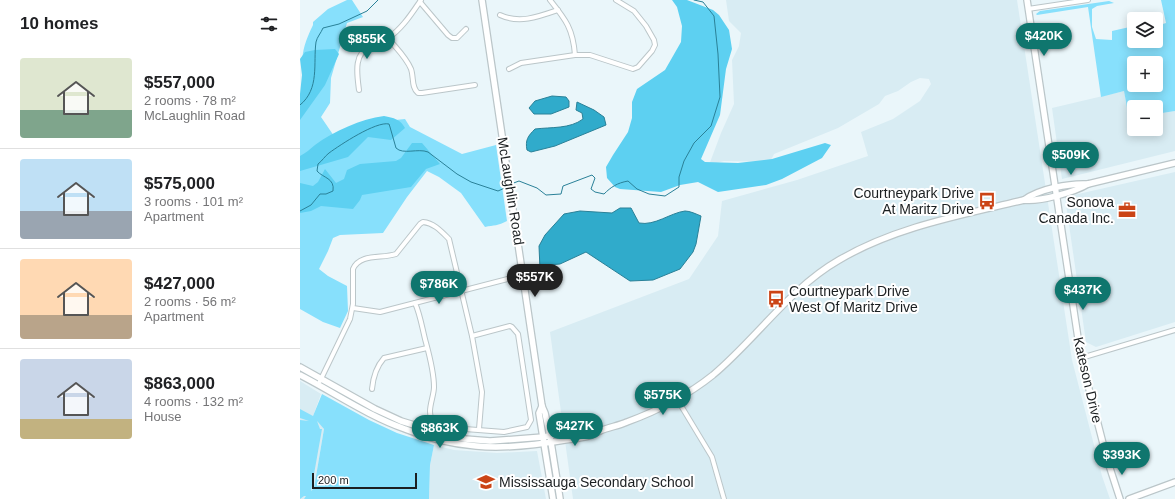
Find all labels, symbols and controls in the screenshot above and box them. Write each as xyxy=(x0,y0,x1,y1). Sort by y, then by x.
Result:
map controls xyxy=(1127,12,1163,136)
button: layers xyxy=(1127,12,1163,48)
icon: filters xyxy=(258,13,280,35)
text: 10 homes xyxy=(20,14,98,33)
pin: $420K xyxy=(1016,23,1072,57)
pin: $855K xyxy=(339,26,395,60)
text: $420K xyxy=(1025,28,1063,43)
text: $855K xyxy=(348,31,386,46)
button: + xyxy=(1127,56,1163,92)
text: $557,000 xyxy=(144,73,215,92)
icon: home xyxy=(52,74,100,122)
text: 2 rooms · 78 m² xyxy=(144,93,236,108)
button: − xyxy=(1127,100,1163,136)
text: McLaughlin Road xyxy=(144,108,245,123)
street label: McLaughlin Road xyxy=(495,136,527,246)
pin: $509K xyxy=(1043,142,1099,176)
text: $509K xyxy=(1052,147,1090,162)
text: $575,000 xyxy=(144,174,215,193)
icon: home xyxy=(52,175,100,223)
place label: Courtneypark Drive At Maritz Drive xyxy=(853,185,974,217)
bus stop icon: Courtneypark Drive At Maritz Drive xyxy=(977,191,997,211)
text: 3 rooms · 101 m² xyxy=(144,194,243,209)
place label: Sonova Canada Inc. xyxy=(1039,194,1114,226)
office icon: Sonova Canada Inc. xyxy=(1117,200,1137,220)
text: Apartment xyxy=(144,209,204,224)
pin: $557K xyxy=(507,264,563,298)
text: $557K xyxy=(516,269,554,284)
pin: $786K xyxy=(411,271,467,305)
text: $427,000 xyxy=(144,274,215,293)
icon: home xyxy=(52,275,100,323)
text: $786K xyxy=(420,276,458,291)
pin: $437K xyxy=(1055,277,1111,311)
text: $437K xyxy=(1064,282,1102,297)
place label: Courtneypark Drive West Of Maritz Drive xyxy=(789,283,918,315)
bus stop icon: Courtneypark Drive West Of Maritz Drive xyxy=(766,289,786,309)
text: 2 rooms · 56 m² xyxy=(144,294,236,309)
text: Apartment xyxy=(144,309,204,324)
street label: Kateson Drive xyxy=(1070,335,1106,425)
text: $863,000 xyxy=(144,374,215,393)
icon: home xyxy=(52,375,100,423)
pin: $575K xyxy=(635,382,691,416)
text: $575K xyxy=(644,387,682,402)
text: 4 rooms · 132 m² xyxy=(144,394,243,409)
text: House xyxy=(144,409,182,424)
pin: $427K xyxy=(547,413,603,447)
pin: $863K xyxy=(412,415,468,449)
text: $427K xyxy=(556,418,594,433)
text: $863K xyxy=(421,420,459,435)
pin: $393K xyxy=(1094,442,1150,476)
text: $393K xyxy=(1103,447,1141,462)
scale bar xyxy=(312,471,417,490)
school or university icon: Mississauga Secondary School xyxy=(476,472,496,492)
text: 200 m xyxy=(318,474,349,486)
place label: Mississauga Secondary School xyxy=(499,474,694,490)

